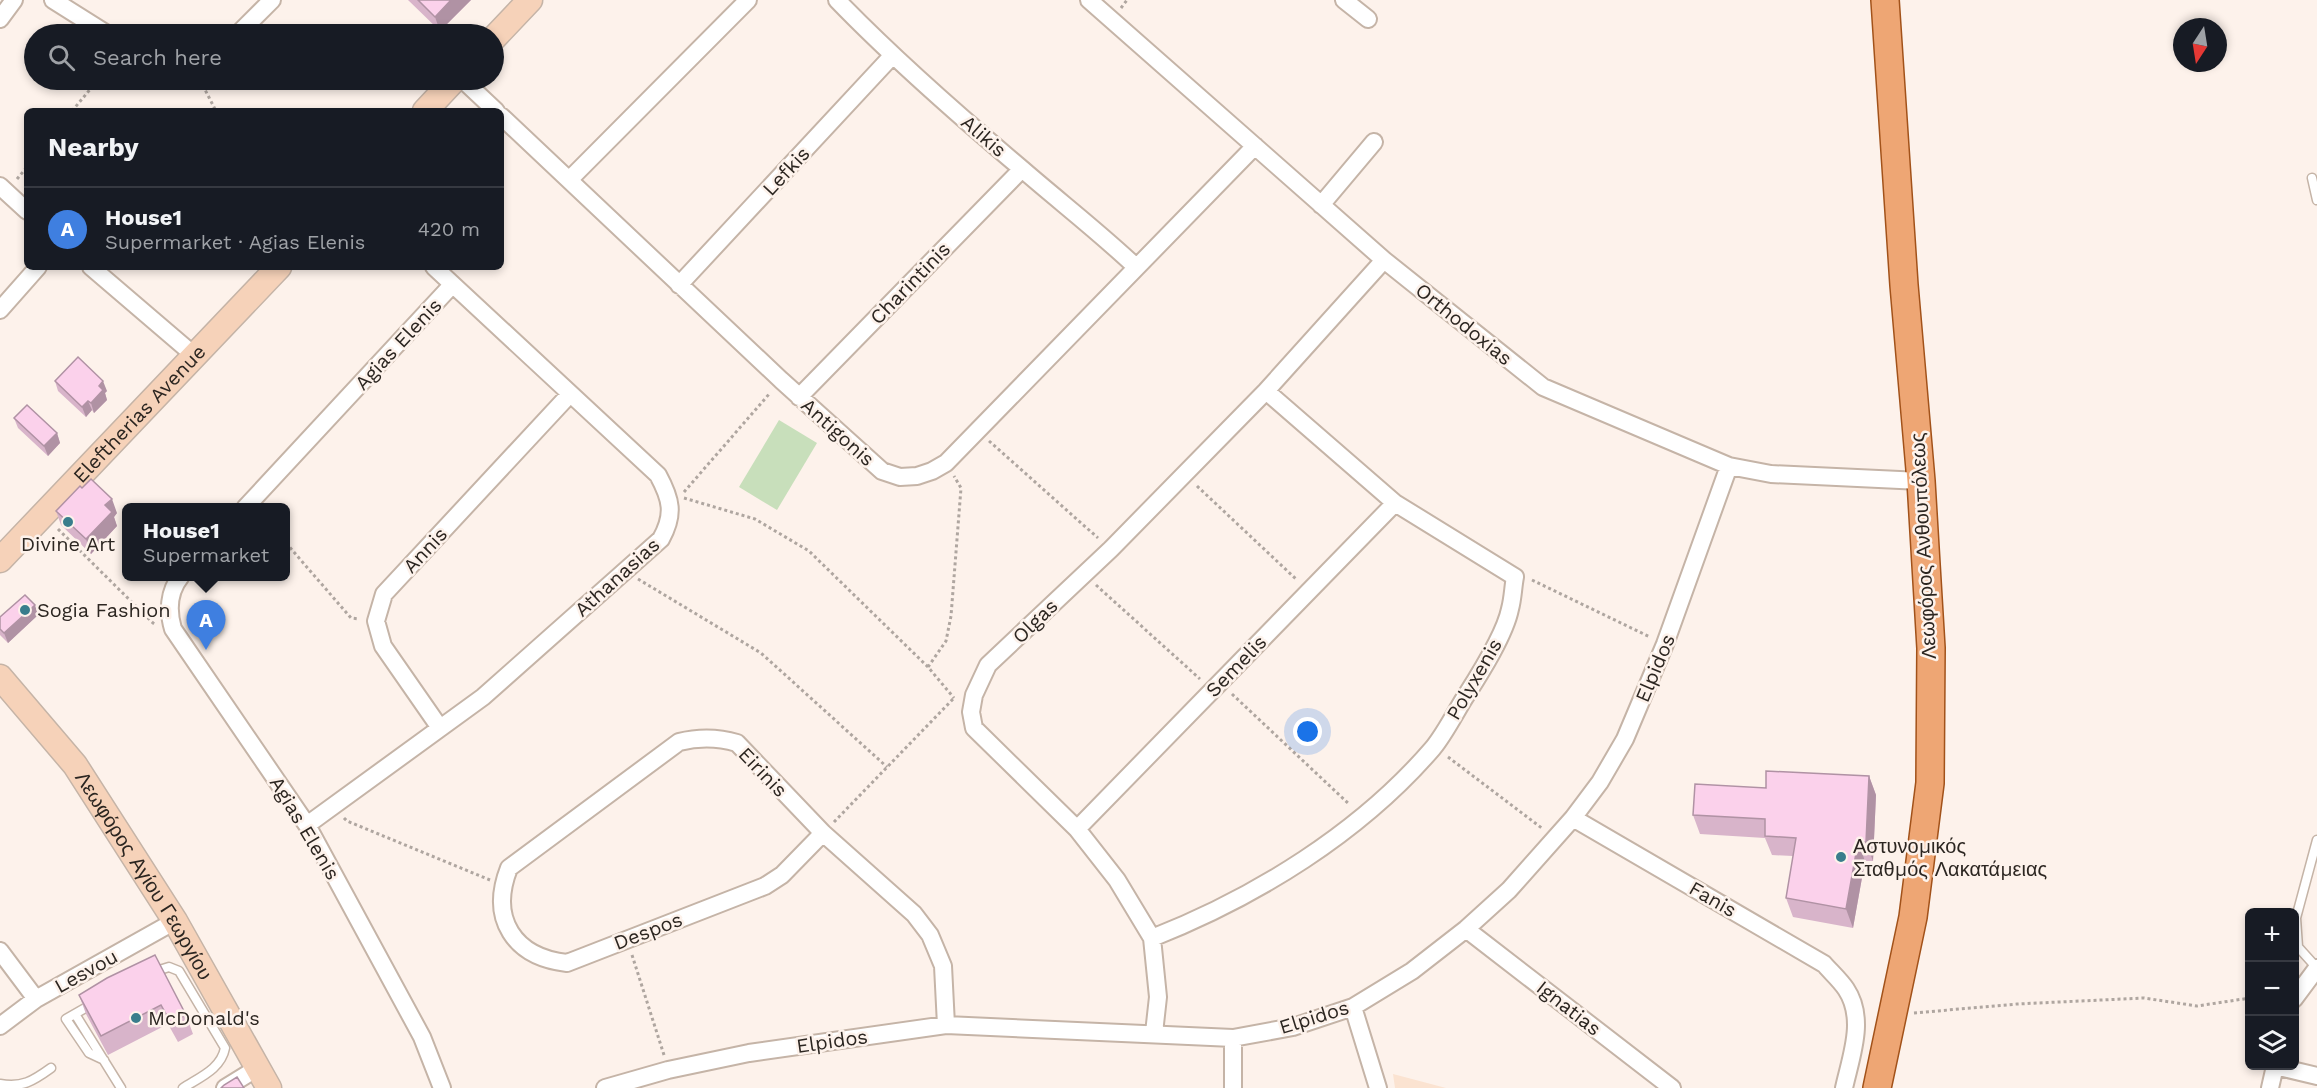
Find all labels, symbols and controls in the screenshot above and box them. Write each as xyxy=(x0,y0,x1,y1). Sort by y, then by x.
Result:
north arrow xyxy=(2173,18,2227,72)
search box xyxy=(24,24,504,90)
icon: search xyxy=(45,41,78,74)
text: Search here xyxy=(93,45,222,70)
street label: Alikis xyxy=(957,110,1011,162)
text: Nearby xyxy=(48,132,139,162)
street label: Lefkis xyxy=(757,142,815,200)
text: House1 xyxy=(105,205,182,230)
text: A xyxy=(61,217,74,241)
text: 420 m xyxy=(418,217,480,241)
text: Supermarket · Agias Elenis xyxy=(105,230,365,254)
street label: Charintinis xyxy=(865,237,955,329)
street label: Orthodoxias xyxy=(1411,278,1517,370)
street label: Agias Elenis xyxy=(349,293,447,395)
street label: Eleftherias Avenue xyxy=(68,340,211,488)
street label: Antigonis xyxy=(797,393,879,471)
street label: Λεωφόρος Ανθουπόλεως xyxy=(1905,432,1941,660)
popup xyxy=(122,503,290,581)
marker: Divine Art xyxy=(61,515,75,529)
text: House1 xyxy=(143,518,220,543)
street label: Annis xyxy=(398,522,452,578)
place label: Divine Art xyxy=(21,532,116,556)
street label: Athanasias xyxy=(570,533,664,621)
text: Supermarket xyxy=(143,543,269,567)
street label: Olgas xyxy=(1007,594,1063,648)
place label: Sogia Fashion xyxy=(37,598,171,622)
pin: A xyxy=(186,600,226,650)
marker: Sogia Fashion xyxy=(18,603,32,617)
street label: Semelis xyxy=(1201,630,1271,702)
street label: Elpidos xyxy=(1630,630,1680,706)
street label: Polyxenis xyxy=(1441,634,1507,724)
your location xyxy=(1293,717,1322,746)
street label: Eirinis xyxy=(734,742,792,802)
street label: Λεωφόρος Αγίου Γεωργίου xyxy=(70,767,218,984)
street label: Agias Elenis xyxy=(265,772,345,884)
place label: Αστυνομικός Σταθμός Λακατάμειας xyxy=(1853,834,2048,881)
marker: Αστυνομικός Σταθμός Λακατάμειας xyxy=(1834,850,1848,864)
street label: Fanis xyxy=(1685,876,1741,922)
street label: Despos xyxy=(610,907,686,955)
map controls xyxy=(2245,908,2299,1070)
button: + xyxy=(2245,908,2299,962)
street label: Lesvou xyxy=(50,944,122,998)
button: − xyxy=(2245,962,2299,1016)
street label: Ignatias xyxy=(1532,975,1606,1041)
street label: Elpidos xyxy=(1276,995,1352,1039)
place label: McDonald's xyxy=(148,1006,260,1030)
marker: McDonald's xyxy=(129,1011,143,1025)
button: layers xyxy=(2245,1016,2299,1070)
street label: Elpidos xyxy=(795,1024,869,1058)

